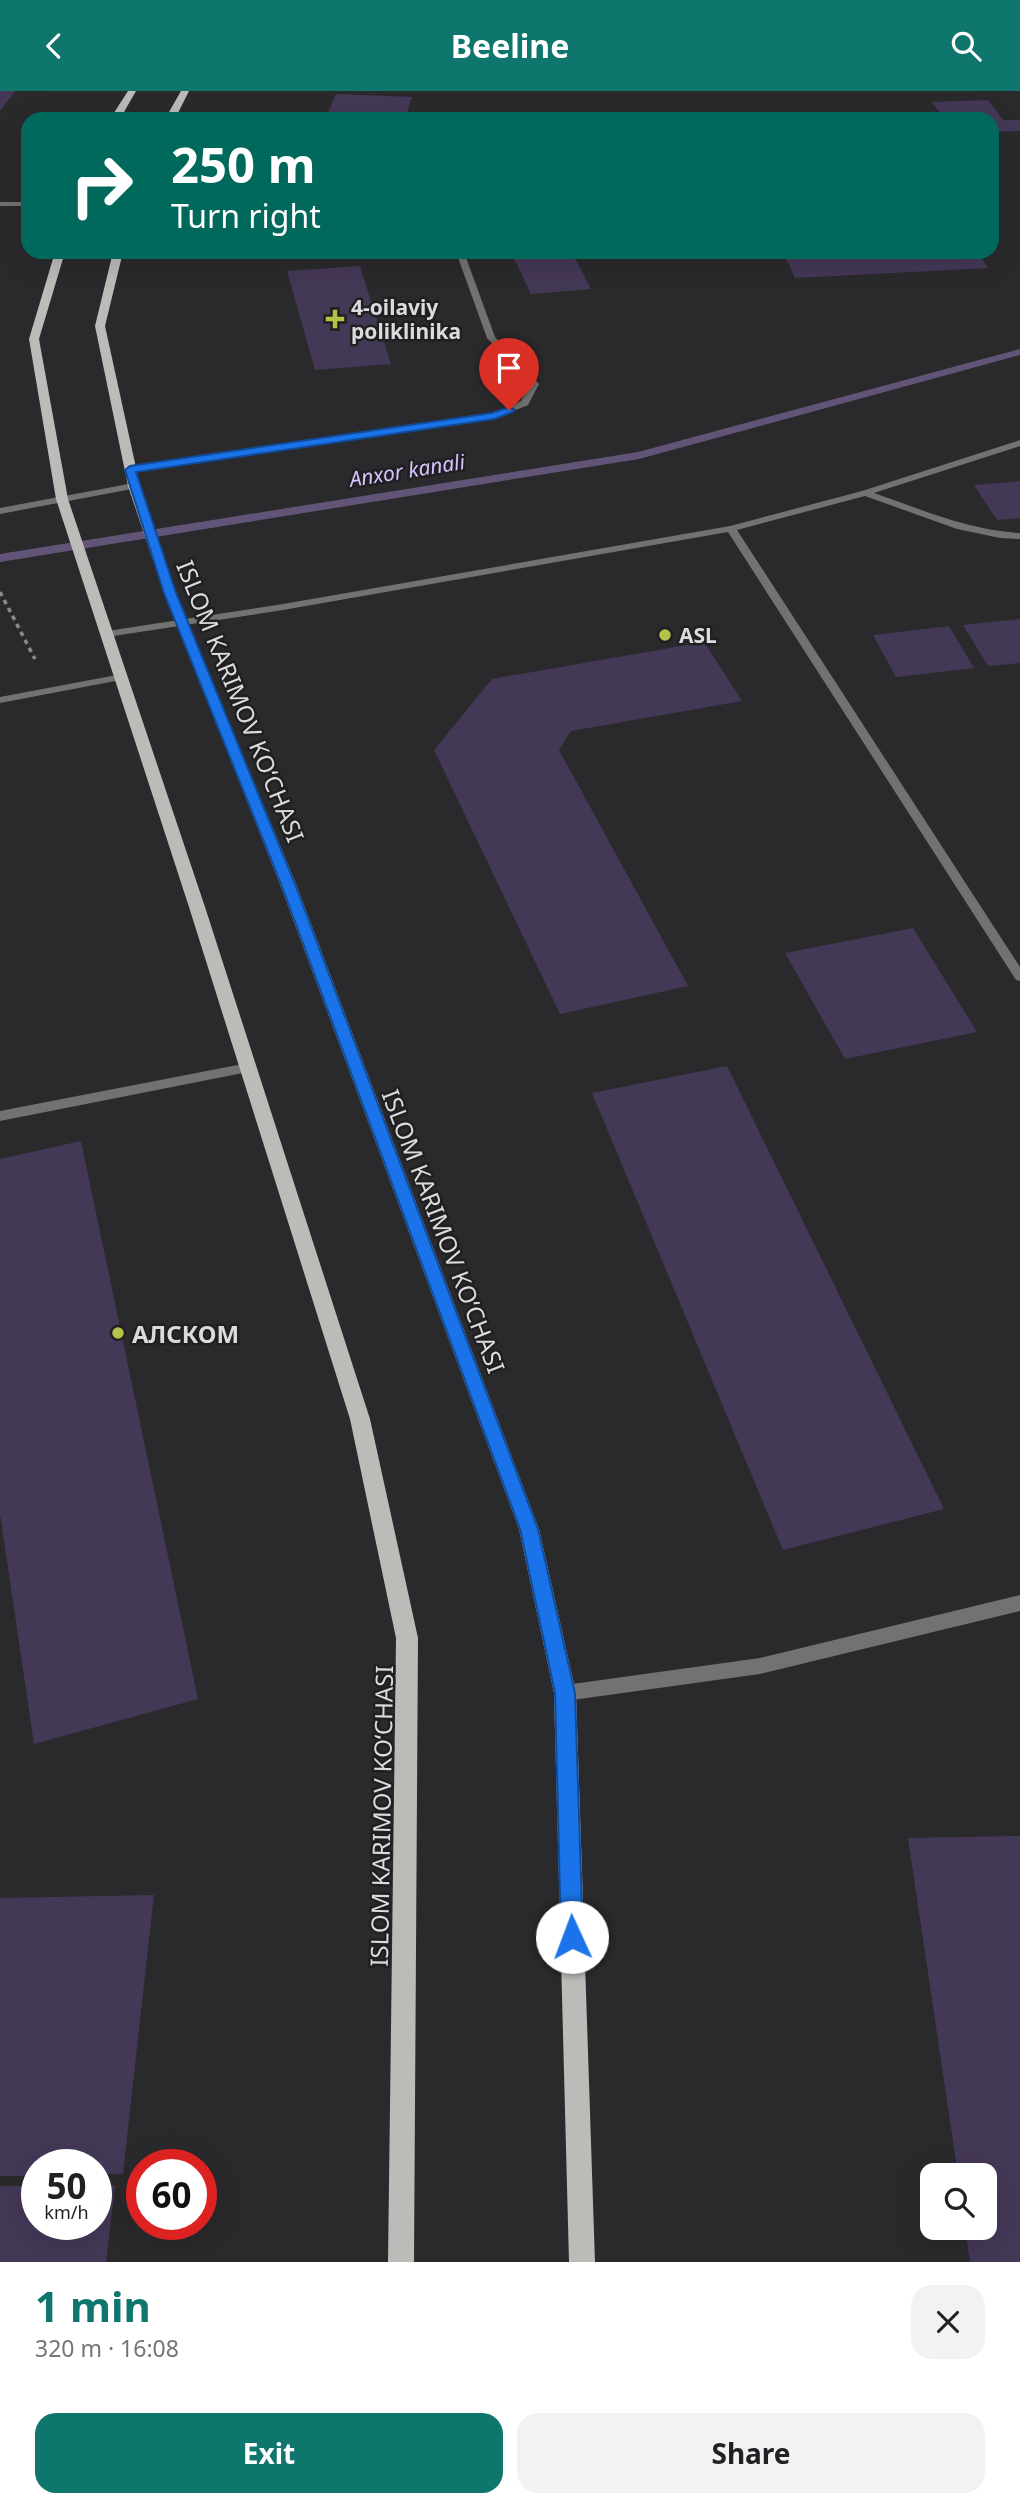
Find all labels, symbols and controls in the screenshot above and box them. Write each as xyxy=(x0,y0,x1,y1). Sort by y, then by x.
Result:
text: Beeline xyxy=(451,24,569,67)
icon: back xyxy=(35,27,73,65)
icon: search xyxy=(947,27,985,65)
text: 250 m xyxy=(171,131,316,197)
icon: right xyxy=(56,140,147,231)
text: Turn right xyxy=(171,194,321,237)
place label: 4-oilaviy poliklinika xyxy=(351,293,461,345)
marker: 4-oilaviy poliklinika xyxy=(325,309,345,329)
pin xyxy=(479,338,539,410)
icon: arrive xyxy=(490,349,528,387)
water label: Anxor kanali xyxy=(345,447,467,493)
street label: ISLOM KARIMOV KO‘CHASI xyxy=(169,555,313,847)
place label: ASL xyxy=(679,621,717,649)
marker: ASL xyxy=(657,627,673,643)
street label: ISLOM KARIMOV KO‘CHASI xyxy=(375,1084,513,1378)
place label: АЛСКОМ xyxy=(132,1317,239,1350)
marker: АЛСКОМ xyxy=(110,1325,126,1341)
street label: ISLOM KARIMOV KO‘CHASI xyxy=(362,1665,400,1967)
position arrow xyxy=(535,1900,609,1974)
speed limit sign: 60 xyxy=(126,2149,217,2240)
text: 50 xyxy=(46,2162,87,2209)
map controls xyxy=(920,2163,997,2240)
button: search xyxy=(920,2163,997,2240)
text: km/h xyxy=(44,2200,89,2224)
text: 1 min xyxy=(35,2277,151,2334)
button: close xyxy=(911,2285,985,2359)
text: 320 m · 16:08 xyxy=(35,2332,179,2364)
button: Exit xyxy=(35,2413,503,2493)
button: Share xyxy=(517,2413,985,2493)

